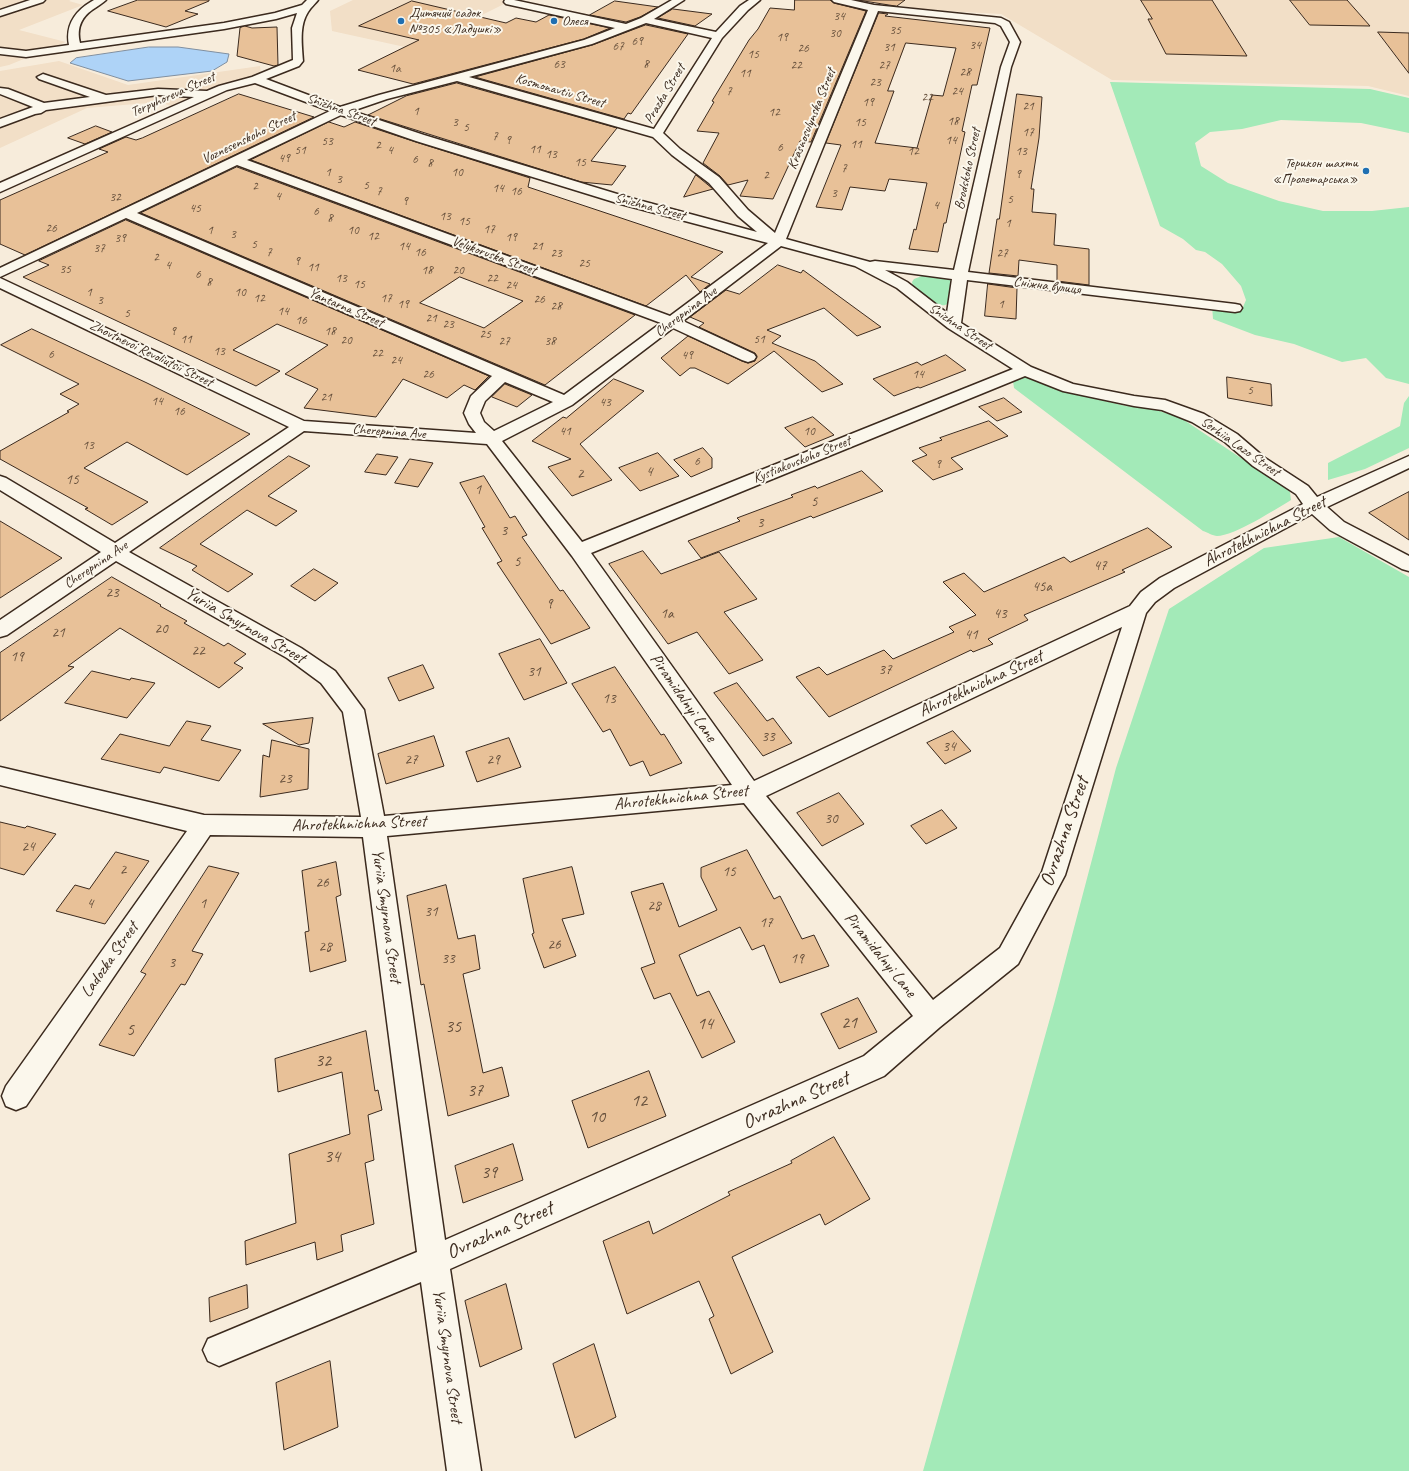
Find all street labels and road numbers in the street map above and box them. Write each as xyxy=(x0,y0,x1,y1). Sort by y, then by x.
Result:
street label: Prazka Street xyxy=(641,61,689,127)
street label: Krasnosulynska Street xyxy=(784,66,840,172)
street label: Terpyhoreva Street xyxy=(128,69,218,121)
street label: Kosmonavtiv Street xyxy=(513,70,607,112)
street label: Snizhna Street xyxy=(304,90,378,130)
street label: Voznesenskoho Street xyxy=(199,108,299,168)
street label: Brodskoho Street xyxy=(951,127,985,211)
street label: Snizhna Street xyxy=(613,190,687,224)
street label: Velykoruska Street xyxy=(450,233,538,279)
street label: Сніжна вулиця xyxy=(1013,274,1081,298)
street label: Cherepnina Ave xyxy=(652,283,720,341)
street label: Yantarna Street xyxy=(306,285,386,331)
street label: Snizhna Street xyxy=(925,300,995,354)
street label: Zhovtnevoi Revoliutsii Street xyxy=(87,317,215,391)
street label: Serhiia Lazo Street xyxy=(1197,414,1283,480)
street label: Cherepnina Ave xyxy=(352,421,426,443)
street label: Kystiakovskoho Street xyxy=(751,433,853,487)
street label: Ahrotekhnichna Street xyxy=(1200,492,1330,572)
street label: Cherepnina Ave xyxy=(61,538,131,592)
street label: Yuriia Smyrnova Street xyxy=(182,583,308,669)
street label: Ahrotekhnichna Street xyxy=(916,646,1046,722)
street label: Piramidalnyi Lane xyxy=(645,650,721,746)
street label: Ovrazhna Street xyxy=(1035,774,1095,890)
street label: Ahrotekhnichna Street xyxy=(613,781,749,815)
street label: Ahrotekhnichna Street xyxy=(291,811,427,837)
street label: Yuriia Smyrnova Street xyxy=(367,848,405,984)
street label: Piramidalnyi Lane xyxy=(840,908,920,1002)
street label: Ladozka Street xyxy=(77,919,143,1001)
street label: Ovrazhna Street xyxy=(739,1067,853,1135)
street label: Ovrazhna Street xyxy=(443,1197,557,1265)
street label: Yuriia Smyrnova Street xyxy=(428,1288,466,1424)

